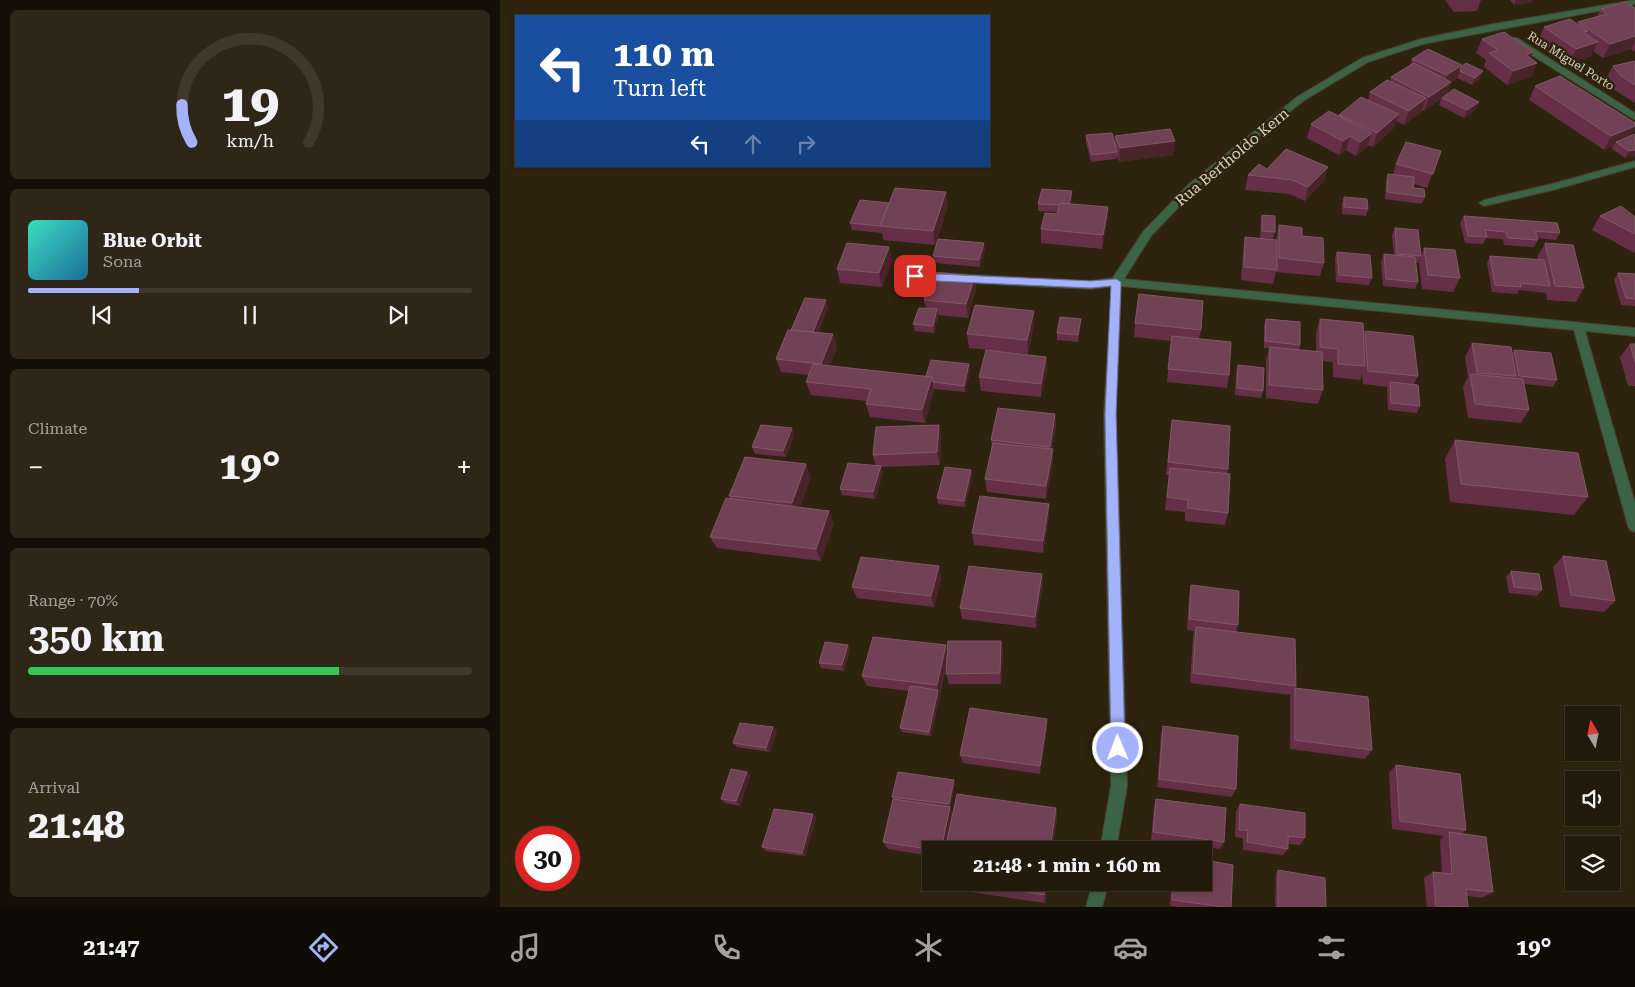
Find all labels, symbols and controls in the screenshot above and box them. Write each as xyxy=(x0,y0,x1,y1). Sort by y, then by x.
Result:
street label: Rua Miguel Porto xyxy=(1525,29,1617,93)
text: 110 m xyxy=(613,34,714,75)
icon: left xyxy=(530,35,595,100)
text: 19 xyxy=(221,73,279,134)
text: Turn left xyxy=(613,76,706,101)
street label: Rua Bertholdo Kern xyxy=(1172,104,1293,210)
text: km/h xyxy=(226,130,274,151)
icon: left xyxy=(686,130,714,158)
icon: ahead xyxy=(739,130,767,158)
icon: right xyxy=(792,130,820,158)
text: Blue Orbit xyxy=(103,229,202,252)
text: Sona xyxy=(103,252,142,271)
pin xyxy=(894,255,936,297)
icon: arrive xyxy=(901,262,929,290)
icon: previous xyxy=(88,301,116,329)
icon: pause xyxy=(236,301,264,329)
icon: next xyxy=(384,301,412,329)
text: Climate xyxy=(28,419,87,438)
text: 19° xyxy=(219,444,281,488)
text: − xyxy=(28,451,44,484)
text: + xyxy=(456,451,472,484)
text: Range · 70% xyxy=(28,591,118,610)
text: 350 km xyxy=(28,616,164,660)
north arrow xyxy=(1565,706,1620,761)
map controls xyxy=(1565,706,1620,891)
position arrow xyxy=(1091,721,1143,773)
button: sound xyxy=(1565,771,1620,826)
text: Arrival xyxy=(28,778,80,797)
text: 21:48 xyxy=(28,803,125,847)
speed limit sign: 30 xyxy=(515,826,580,891)
button: layers xyxy=(1565,836,1620,891)
text: 21:48 · 1 min · 160 m xyxy=(973,854,1161,877)
icon: directions xyxy=(306,930,341,965)
icon: music xyxy=(508,930,543,965)
icon: phone xyxy=(709,930,744,965)
icon: climate xyxy=(911,930,946,965)
icon: car xyxy=(1113,930,1148,965)
icon: filters xyxy=(1314,930,1349,965)
text: 21:47 xyxy=(83,935,139,960)
text: 19° xyxy=(1516,935,1552,960)

